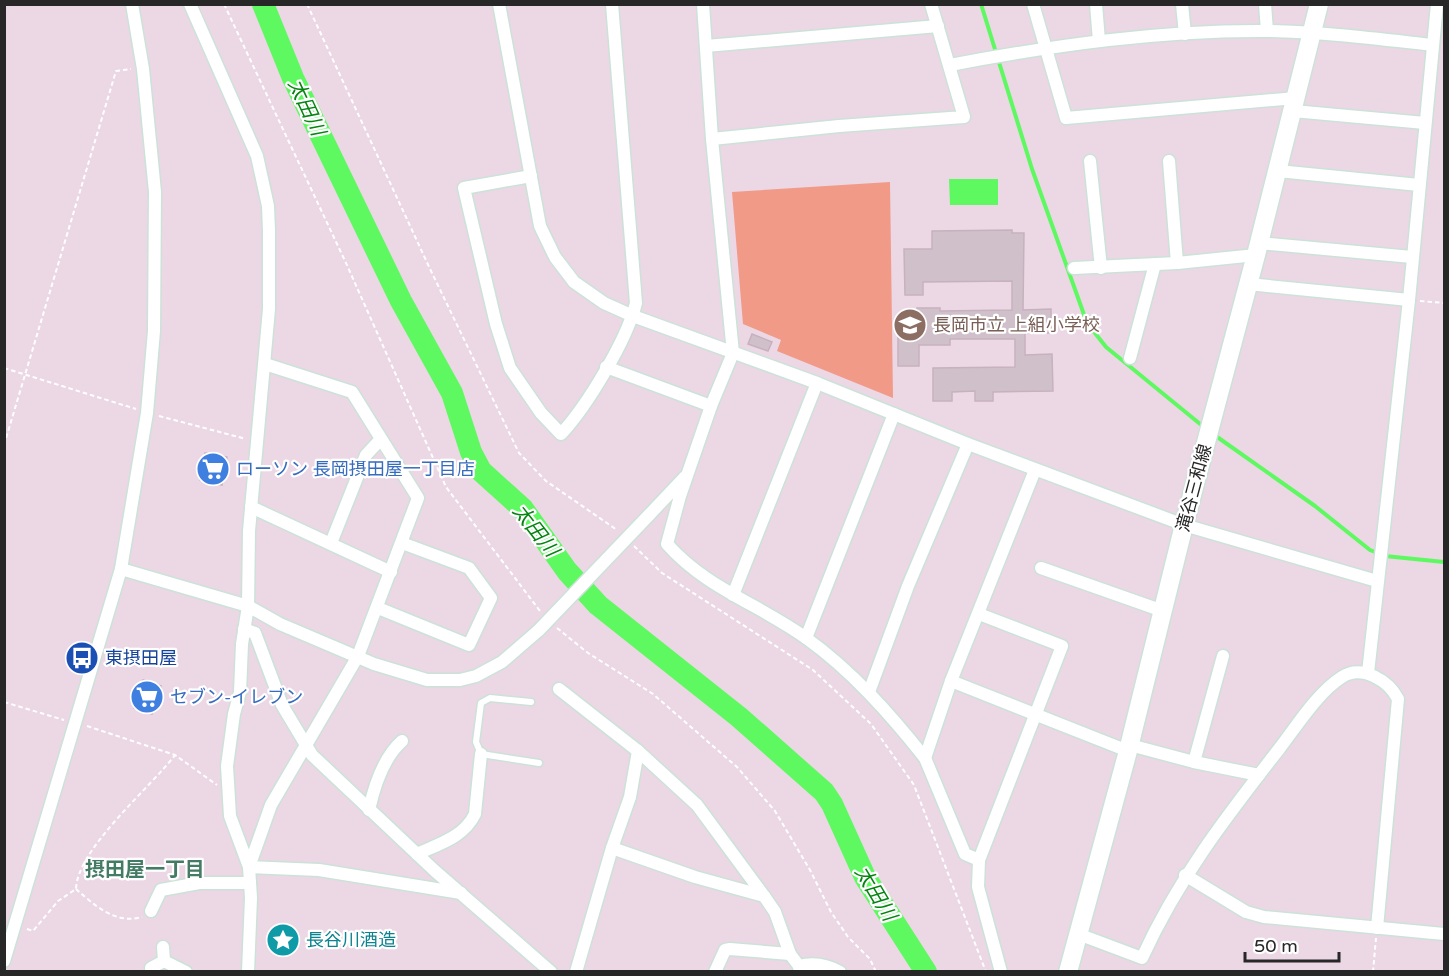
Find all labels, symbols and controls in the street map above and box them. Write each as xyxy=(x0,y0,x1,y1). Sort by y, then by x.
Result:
water label: 太田川 xyxy=(283,75,330,141)
school or university icon: 長岡市立 上組小学校 xyxy=(892,307,928,343)
place label: 長岡市立 上組小学校 xyxy=(933,314,1100,336)
street label: 滝谷三和線 xyxy=(1172,442,1216,534)
supermarket icon: ローソン 長岡摂田屋一丁目店 xyxy=(195,451,231,487)
place label: ローソン 長岡摂田屋一丁目店 xyxy=(236,458,475,480)
water label: 太田川 xyxy=(507,500,564,563)
bus stop icon: 東摂田屋 xyxy=(64,640,100,676)
place label: 東摂田屋 xyxy=(105,647,177,669)
supermarket icon: セブン-イレブン xyxy=(129,679,165,715)
place label: セブン-イレブン xyxy=(170,686,303,708)
district label: 摂田屋一丁目 xyxy=(85,858,205,882)
water label: 太田川 xyxy=(849,862,902,927)
place icon: 長谷川酒造 xyxy=(265,922,301,958)
scale bar xyxy=(1245,925,1340,963)
place label: 長谷川酒造 xyxy=(306,929,396,951)
text: 50 m xyxy=(1254,935,1298,957)

